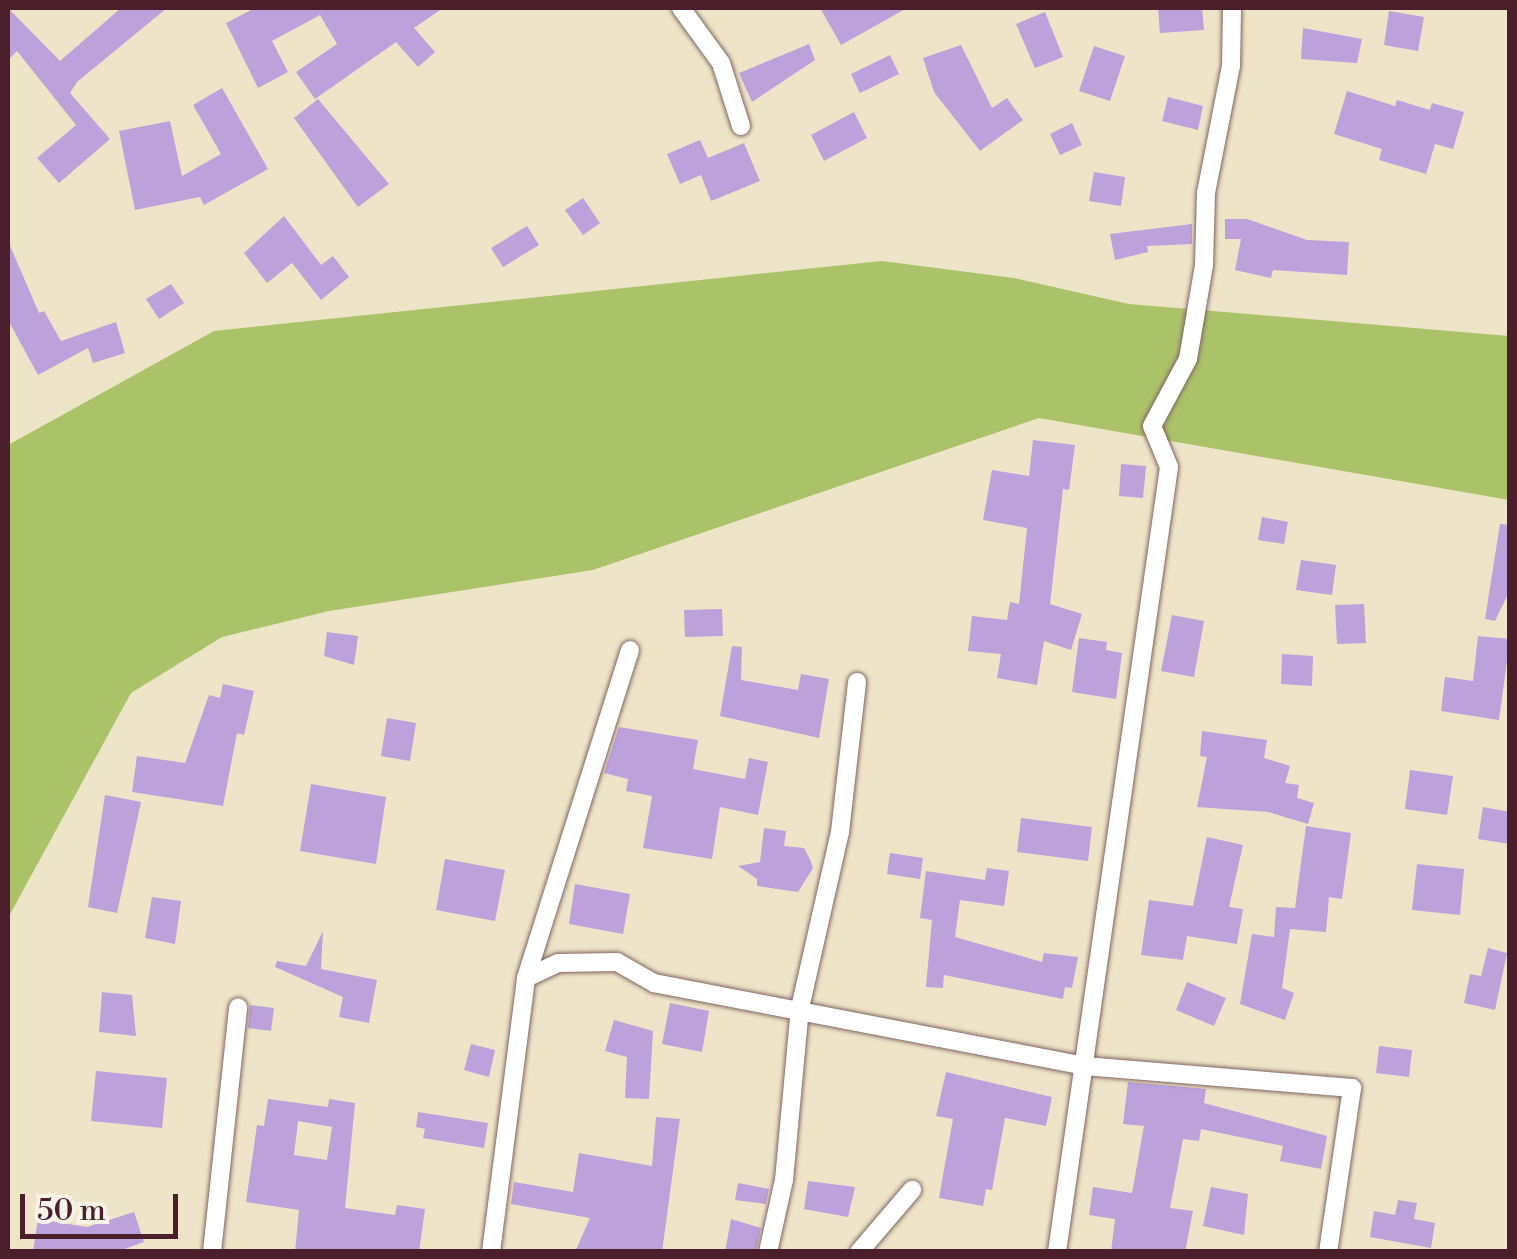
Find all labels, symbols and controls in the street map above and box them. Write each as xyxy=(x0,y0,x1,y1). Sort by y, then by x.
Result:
scale bar xyxy=(25,1174,182,1236)
text: 50 m xyxy=(37,1192,106,1230)

